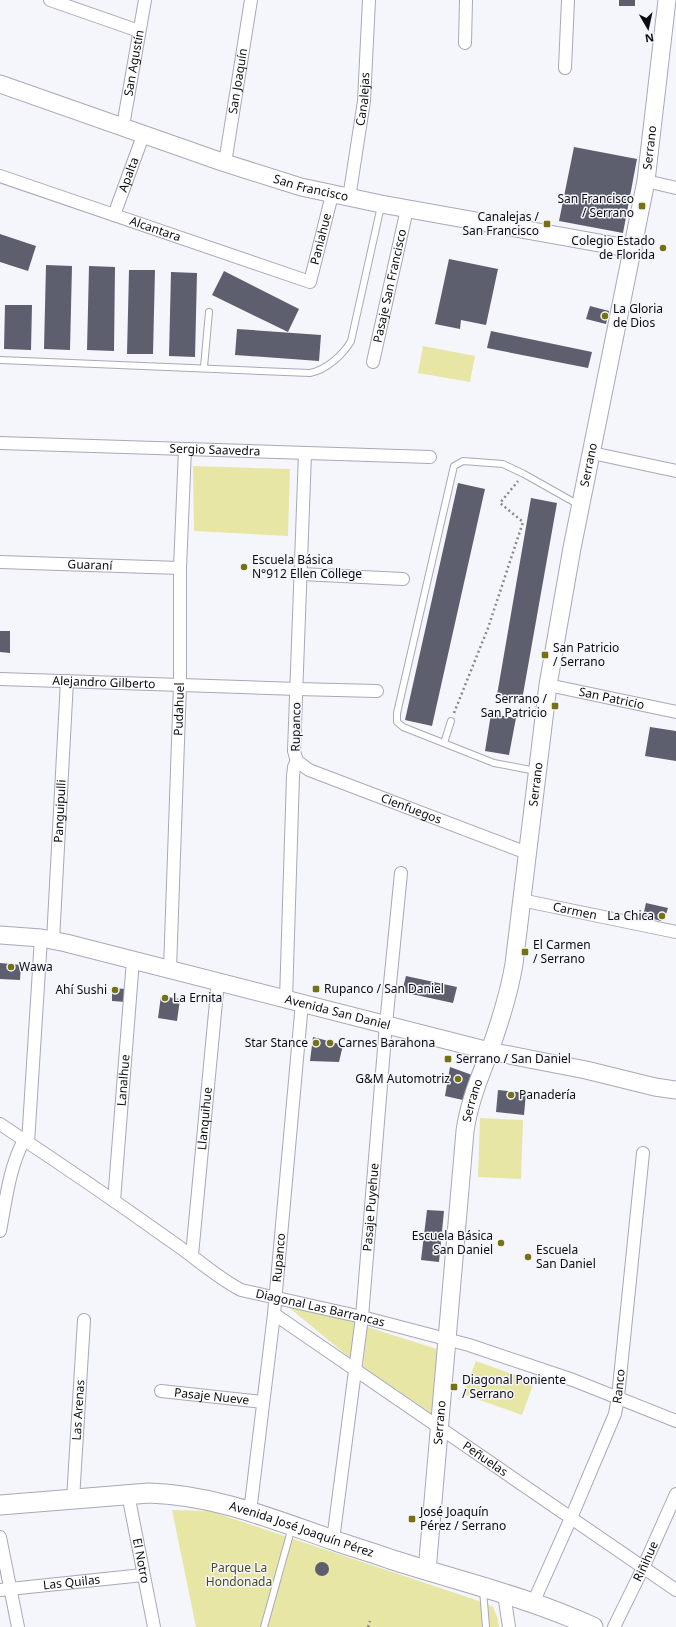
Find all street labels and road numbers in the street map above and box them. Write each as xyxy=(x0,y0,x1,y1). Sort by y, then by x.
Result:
street label: San Agustín xyxy=(119,28,148,97)
street label: San Joaquín xyxy=(224,47,251,115)
street label: Canalejas xyxy=(351,72,373,127)
street label: Serrano xyxy=(638,125,660,171)
street label: Apalta xyxy=(114,155,142,194)
street label: San Francisco xyxy=(271,170,350,205)
street label: Paniahue xyxy=(306,211,335,267)
street label: Alcantara xyxy=(127,212,183,245)
street label: Pasaje San Francisco xyxy=(369,227,410,344)
street label: Sergio Saavedra xyxy=(169,440,261,459)
street label: Serrano xyxy=(576,441,601,488)
street label: Guaraní xyxy=(67,555,114,574)
street label: Alejandro Gilberto xyxy=(52,672,156,692)
street label: Pudahuel xyxy=(169,682,188,736)
street label: San Patricio xyxy=(577,683,646,713)
street label: Rupanco xyxy=(287,702,304,752)
street label: Serrano xyxy=(524,761,547,807)
street label: Panguipulli xyxy=(49,779,70,843)
street label: Cienfuegos xyxy=(379,789,444,828)
street label: Carmen xyxy=(551,898,599,923)
street label: Avenida San Daniel xyxy=(283,990,392,1033)
street label: Lanalhue xyxy=(112,1054,134,1107)
street label: Serrano xyxy=(458,1076,486,1124)
street label: Llanquihue xyxy=(193,1086,216,1151)
street label: Pasaje Puyehue xyxy=(358,1162,383,1252)
street label: Rupanco xyxy=(268,1232,289,1283)
street label: Diagonal Las Barrancas xyxy=(254,1285,387,1331)
street label: Ranco xyxy=(608,1368,629,1405)
street label: Las Arenas xyxy=(68,1379,88,1441)
street label: Pasaje Nueve xyxy=(173,1383,250,1408)
street label: Serrano xyxy=(429,1400,450,1445)
street label: Peñuelas xyxy=(459,1437,511,1480)
street label: Avenida José Joaquín Pérez xyxy=(228,1497,376,1561)
street label: El Notro xyxy=(129,1537,154,1585)
street label: Riñihue xyxy=(629,1538,662,1584)
street label: Las Quilas xyxy=(42,1571,101,1593)

